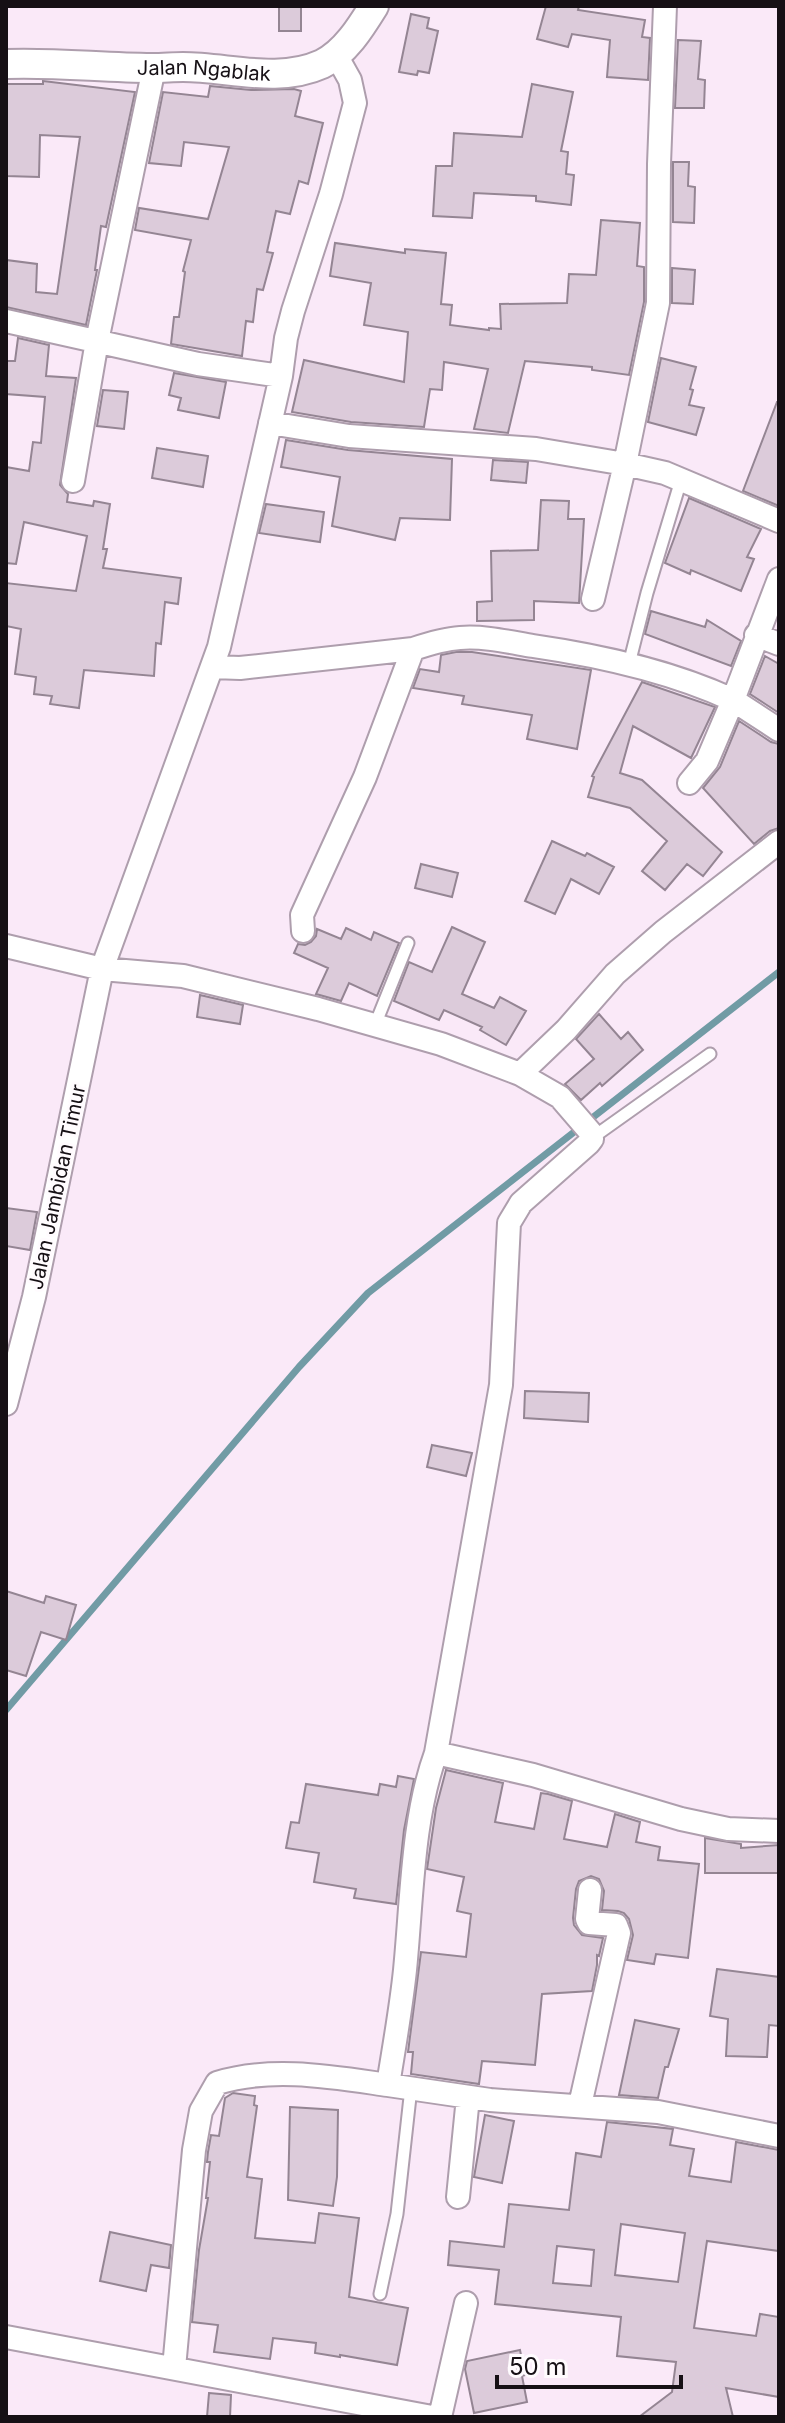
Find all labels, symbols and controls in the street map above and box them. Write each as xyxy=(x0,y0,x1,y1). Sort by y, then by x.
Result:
street label: Jalan Ngablak xyxy=(137,55,271,86)
street label: Jalan Jambidan Timur xyxy=(24,1082,91,1292)
scale bar xyxy=(497,2339,681,2389)
text: 50 m xyxy=(509,2352,567,2381)

